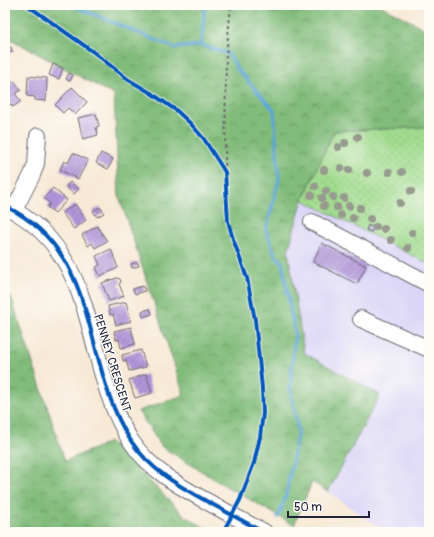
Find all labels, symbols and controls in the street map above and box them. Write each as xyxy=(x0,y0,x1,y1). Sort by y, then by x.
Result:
street label: PENNEY CRESCENT xyxy=(90,312,134,414)
scale bar xyxy=(288,493,369,519)
text: 50 m xyxy=(294,500,322,515)

